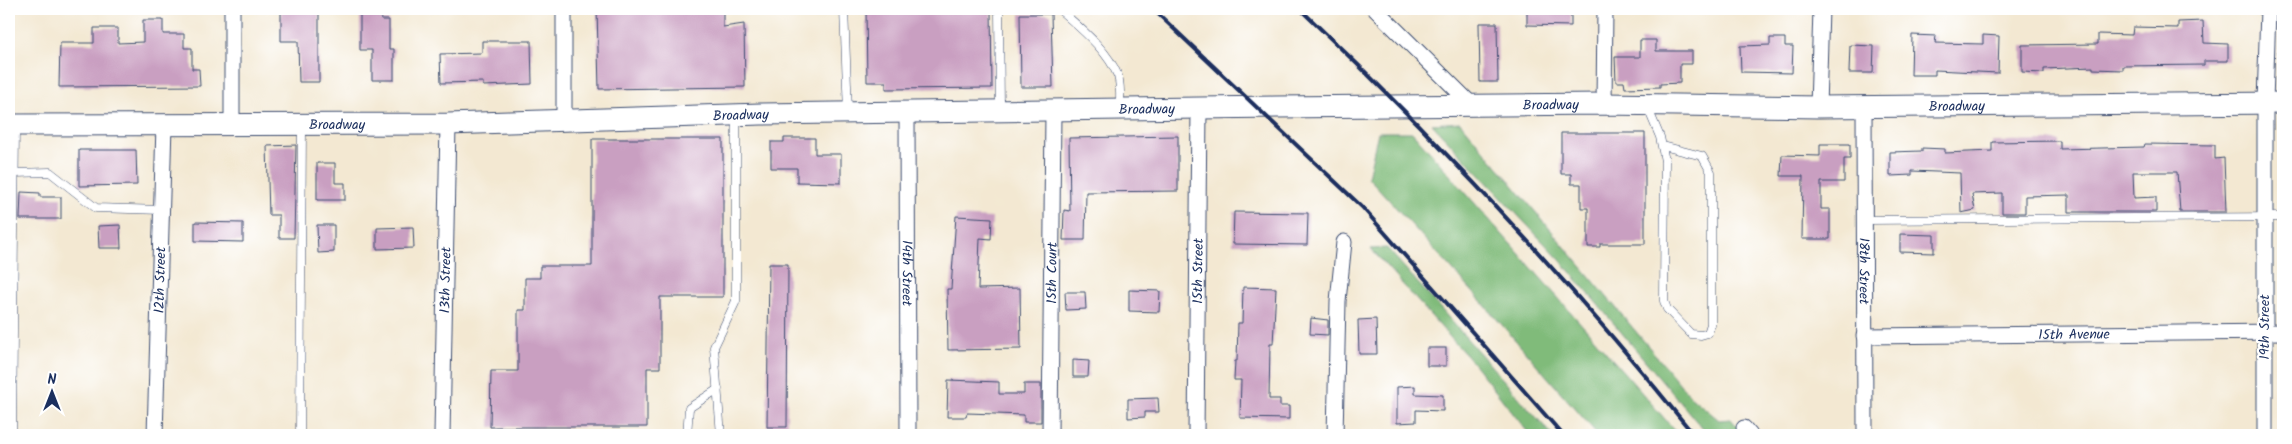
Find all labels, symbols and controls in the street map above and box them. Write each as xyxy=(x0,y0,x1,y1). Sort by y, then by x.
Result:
street label: Broadway xyxy=(1523,94,1579,117)
street label: Broadway xyxy=(1929,96,1985,118)
street label: Broadway xyxy=(1119,98,1175,121)
street label: Broadway xyxy=(713,104,769,128)
street label: Broadway xyxy=(309,114,365,136)
street label: 15th Street xyxy=(1187,237,1210,304)
street label: 18th Street xyxy=(1852,237,1875,305)
street label: 14th Street xyxy=(895,240,918,307)
street label: 15th Court xyxy=(1041,241,1064,304)
street label: 12th Street xyxy=(149,246,172,314)
street label: 13th Street xyxy=(434,246,458,314)
street label: 19th Street xyxy=(2254,294,2276,360)
street label: 15th Avenue xyxy=(2038,324,2111,346)
north arrow xyxy=(28,366,78,416)
text: N xyxy=(48,369,57,391)

